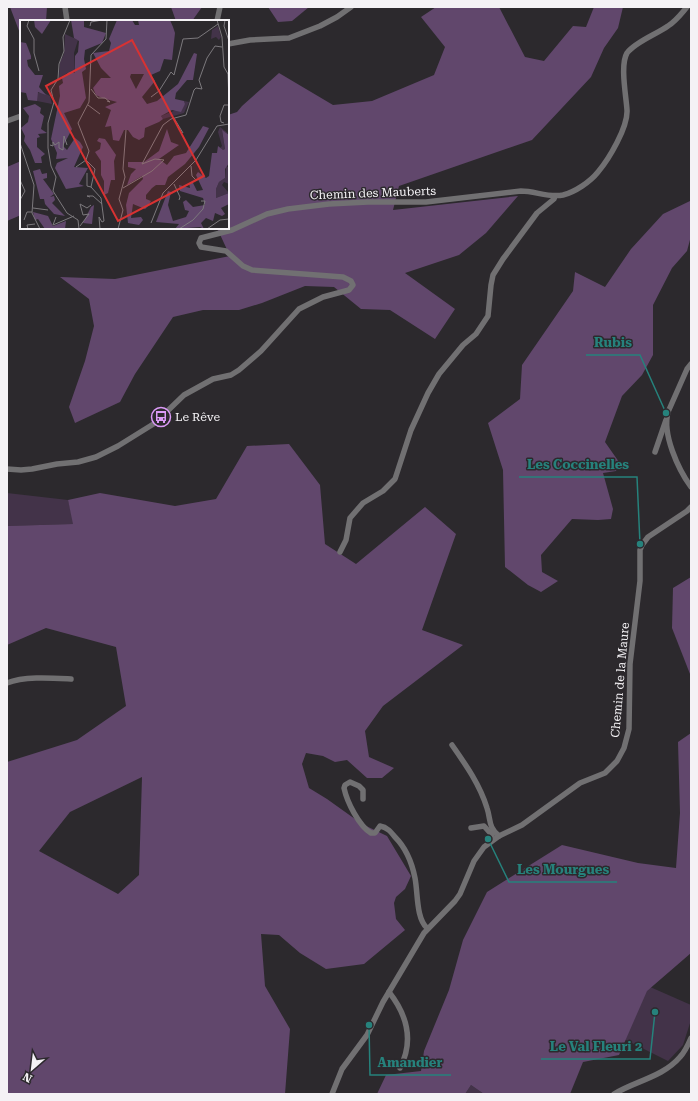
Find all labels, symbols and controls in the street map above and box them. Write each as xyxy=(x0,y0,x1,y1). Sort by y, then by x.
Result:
inset map xyxy=(20,20,229,229)
street label: Chemin des Mauberts xyxy=(310,184,437,202)
callout: Rubis xyxy=(586,330,640,355)
text: Rubis xyxy=(594,335,632,350)
bus stop icon: Le Rêve xyxy=(150,406,172,428)
place label: Le Rêve xyxy=(175,410,220,424)
callout: Les Coccinelles xyxy=(519,452,637,477)
text: Les Coccinelles xyxy=(527,457,629,472)
street label: Chemin de la Maure xyxy=(608,621,632,738)
callout: Les Mourgues xyxy=(509,857,617,882)
text: Les Mourgues xyxy=(517,862,609,877)
callout: Le Val Fleuri 2 xyxy=(541,1034,650,1059)
text: Le Val Fleuri 2 xyxy=(550,1039,642,1054)
north arrow xyxy=(12,1049,52,1089)
callout: Amandier xyxy=(370,1050,451,1075)
text: Amandier xyxy=(378,1055,442,1070)
text: N xyxy=(20,1069,34,1085)

